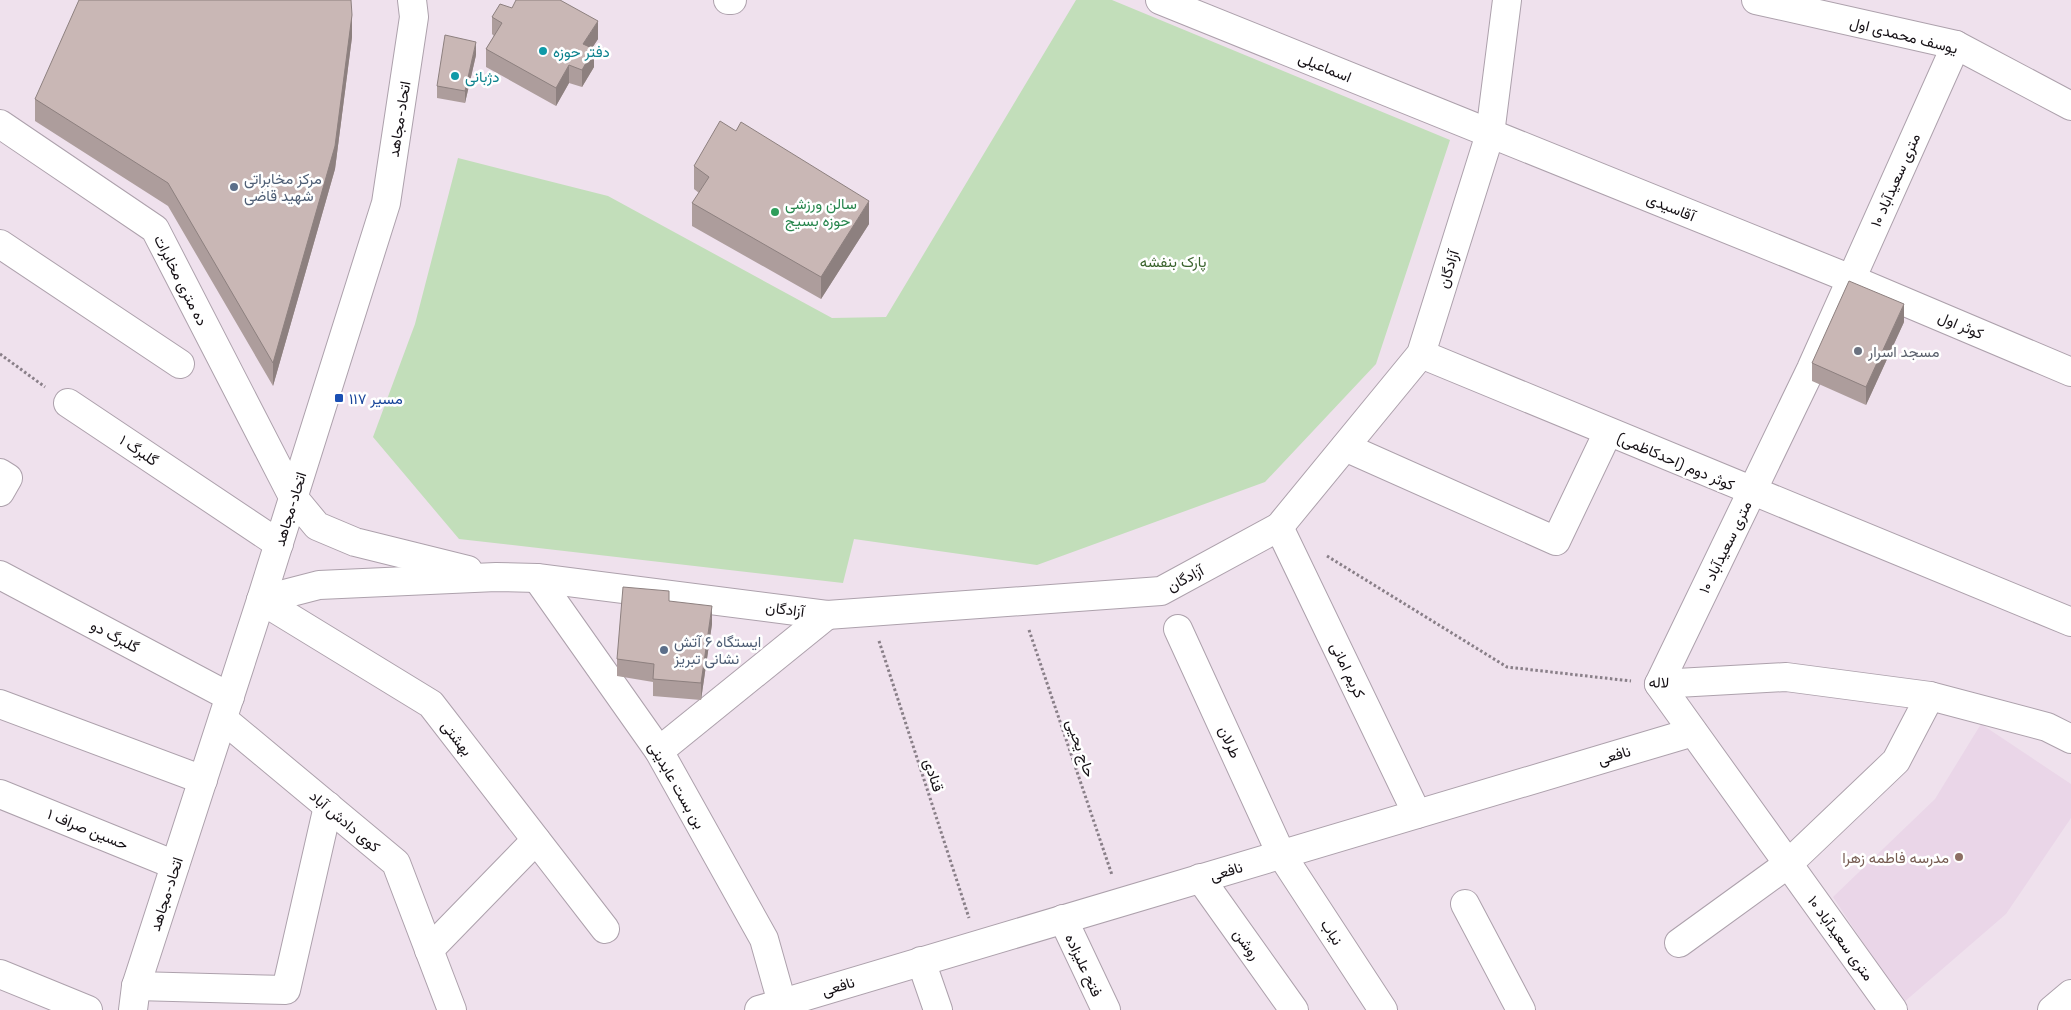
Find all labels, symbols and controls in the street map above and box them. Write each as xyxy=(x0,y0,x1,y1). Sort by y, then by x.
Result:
street label: یوسف محمدی اول xyxy=(1848,12,1960,59)
place label: دفتر حوزه xyxy=(553,42,610,61)
marker: دفتر حوزه xyxy=(537,45,549,57)
street label: اسماعیلی xyxy=(1295,48,1354,87)
place label: دژبانی xyxy=(465,67,499,87)
marker: دژبانی xyxy=(449,70,461,82)
street label: اتحاد-مجاهد xyxy=(384,80,414,158)
street label: ۱۰ متری سعیدآباد xyxy=(1866,130,1925,230)
place label: مرکز مخابراتی شهید قاضی xyxy=(244,169,322,206)
marker: مرکز مخابراتی شهید قاضی xyxy=(228,181,240,193)
street label: آقاسیدی xyxy=(1644,189,1699,227)
place label: سالن ورزشی حوزه بسیج xyxy=(785,194,857,232)
marker: سالن ورزشی حوزه بسیج xyxy=(769,206,781,218)
street label: ده متری مخابرات xyxy=(149,231,212,329)
street label: آزادگان xyxy=(1433,246,1463,290)
park label: پارک بنفشه xyxy=(1140,252,1206,272)
street label: کوثر اول xyxy=(1936,307,1987,343)
place label: مسجد اسرار xyxy=(1867,342,1939,361)
marker: مسجد اسرار xyxy=(1852,345,1864,357)
place label: مسیر ۱۱۷ xyxy=(349,389,403,408)
marker: مسیر ۱۱۷ xyxy=(333,392,345,404)
street label: کوثر دوم (احدکاظمی) xyxy=(1614,428,1738,495)
street label: گلبرگ ۱ xyxy=(116,430,162,470)
street label: اتحاد-مجاهد xyxy=(270,470,310,548)
street label: ۱۰ متری سعیدآباد xyxy=(1694,497,1757,597)
street label: آزادگان xyxy=(1163,560,1208,595)
street label: آزادگان xyxy=(765,597,807,621)
street label: گلبرگ دو xyxy=(88,615,143,657)
place label: ایستگاه ۶ آتش نشانی تبریز xyxy=(673,632,761,669)
street label: کریم امانی xyxy=(1325,639,1370,702)
marker: ایستگاه ۶ آتش نشانی تبریز xyxy=(658,644,670,656)
street label: لاله xyxy=(1648,672,1670,692)
street label: بهشتی xyxy=(437,717,477,760)
street label: حاج یحیی xyxy=(1060,717,1100,780)
street label: طرلان xyxy=(1215,723,1246,761)
street label: بن بست عابدینی xyxy=(644,738,710,833)
street label: نافعی xyxy=(1595,741,1633,770)
street label: قنادی xyxy=(919,756,948,794)
street label: کوی دادش آباد xyxy=(305,786,384,857)
street label: حسین صراف ۱ xyxy=(45,804,131,855)
place label: مدرسه فاطمه زهرا xyxy=(1842,848,1949,867)
marker: مدرسه فاطمه زهرا xyxy=(1953,851,1965,863)
street label: اتحاد-مجاهد xyxy=(145,855,187,933)
street label: نافعی xyxy=(1207,857,1245,886)
street label: ۱۰ متری سعیدآباد xyxy=(1803,892,1878,985)
street label: نیاب xyxy=(1317,916,1347,948)
street label: روشن xyxy=(1228,925,1265,964)
street label: فتح علیزاده xyxy=(1059,930,1107,1001)
street label: نافعی xyxy=(819,972,857,1001)

